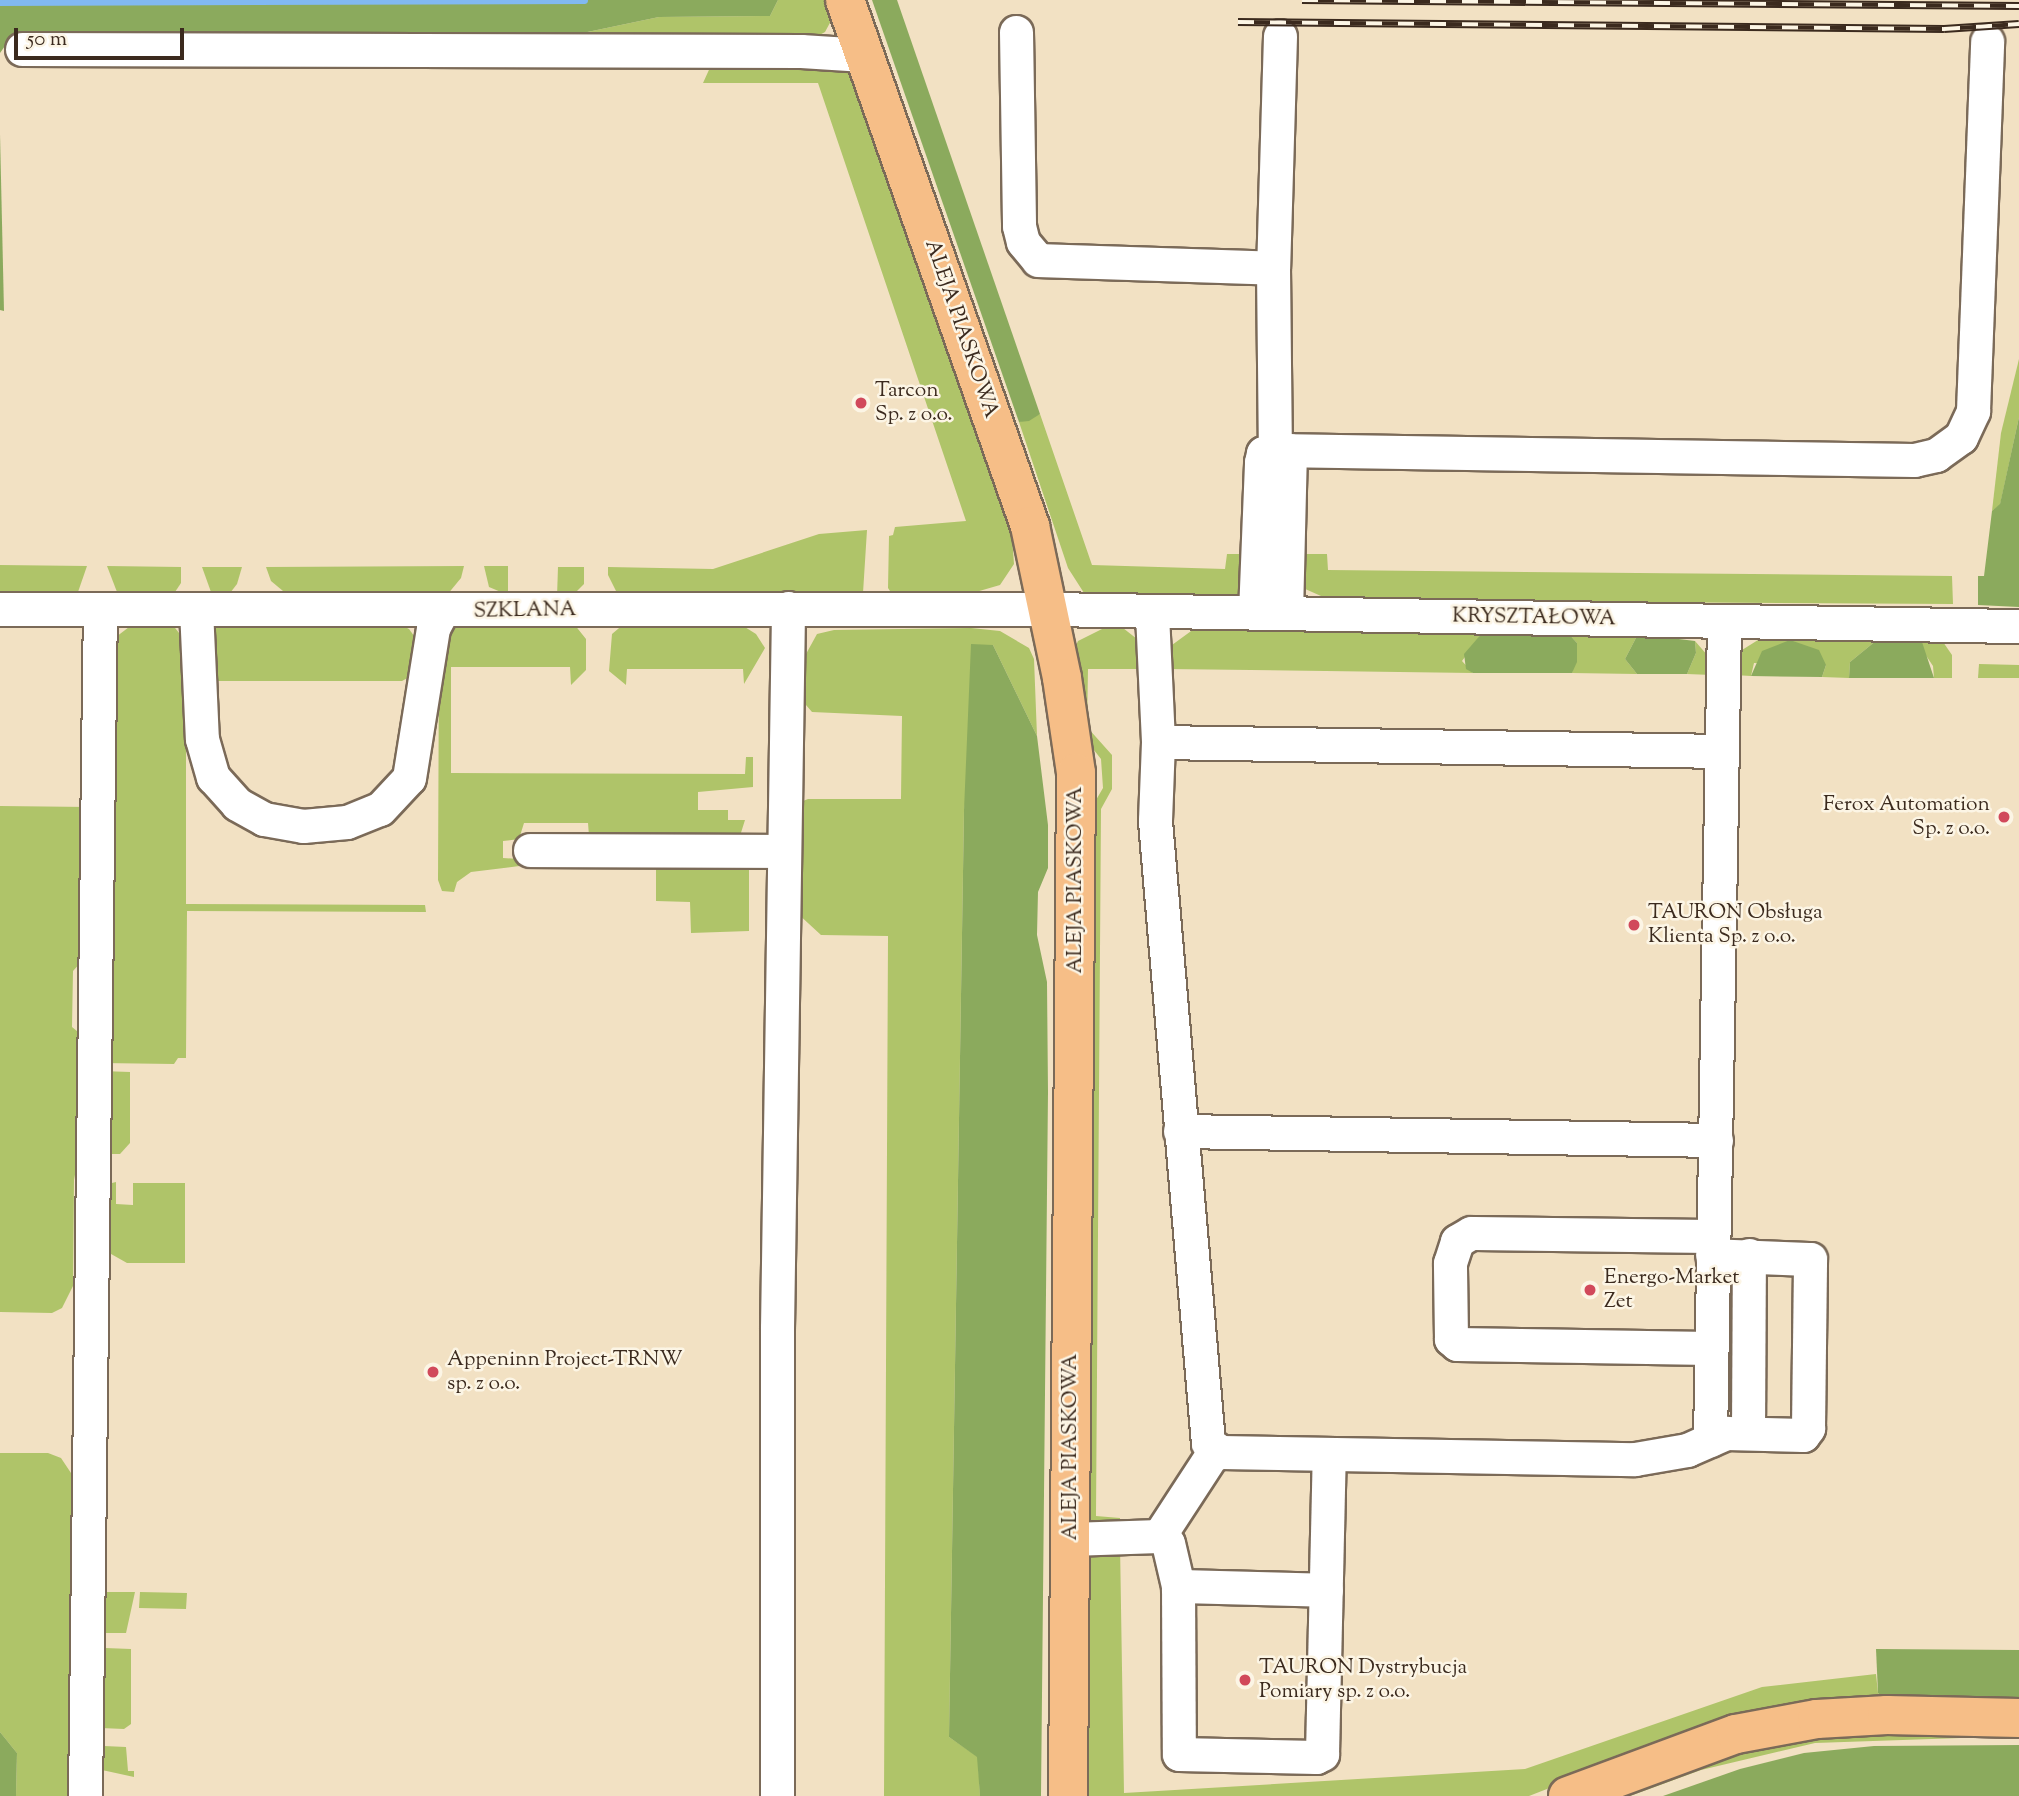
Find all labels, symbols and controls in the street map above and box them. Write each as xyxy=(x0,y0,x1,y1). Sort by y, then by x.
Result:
scale bar xyxy=(18,14,187,58)
text: 50 m xyxy=(27,25,67,55)
street label: ALEJA PIASKOWA xyxy=(919,236,1003,422)
place label: Tarcon Sp. z o.o. xyxy=(875,378,953,428)
marker: Tarcon Sp. z o.o. xyxy=(853,395,869,411)
street label: SZKLANA xyxy=(473,598,577,624)
street label: KRYSZTAŁOWA xyxy=(1452,604,1616,632)
street label: ALEJA PIASKOWA xyxy=(1063,786,1089,974)
place label: Ferox Automation Sp. z o.o. xyxy=(1823,792,1990,842)
marker: Ferox Automation Sp. z o.o. xyxy=(1996,809,2012,825)
place label: TAURON Obsługa Klienta Sp. z o.o. xyxy=(1648,900,1823,950)
marker: TAURON Obsługa Klienta Sp. z o.o. xyxy=(1626,917,1642,933)
place label: Energo-Market Zet xyxy=(1604,1265,1739,1315)
marker: Energo-Market Zet xyxy=(1582,1282,1598,1298)
place label: Appeninn Project-TRNW sp. z o.o. xyxy=(447,1347,683,1397)
street label: ALEJA PIASKOWA xyxy=(1058,1353,1084,1541)
marker: Appeninn Project-TRNW sp. z o.o. xyxy=(425,1364,441,1380)
place label: TAURON Dystrybucja Pomiary sp. z o.o. xyxy=(1259,1655,1467,1705)
marker: TAURON Dystrybucja Pomiary sp. z o.o. xyxy=(1237,1672,1253,1688)

